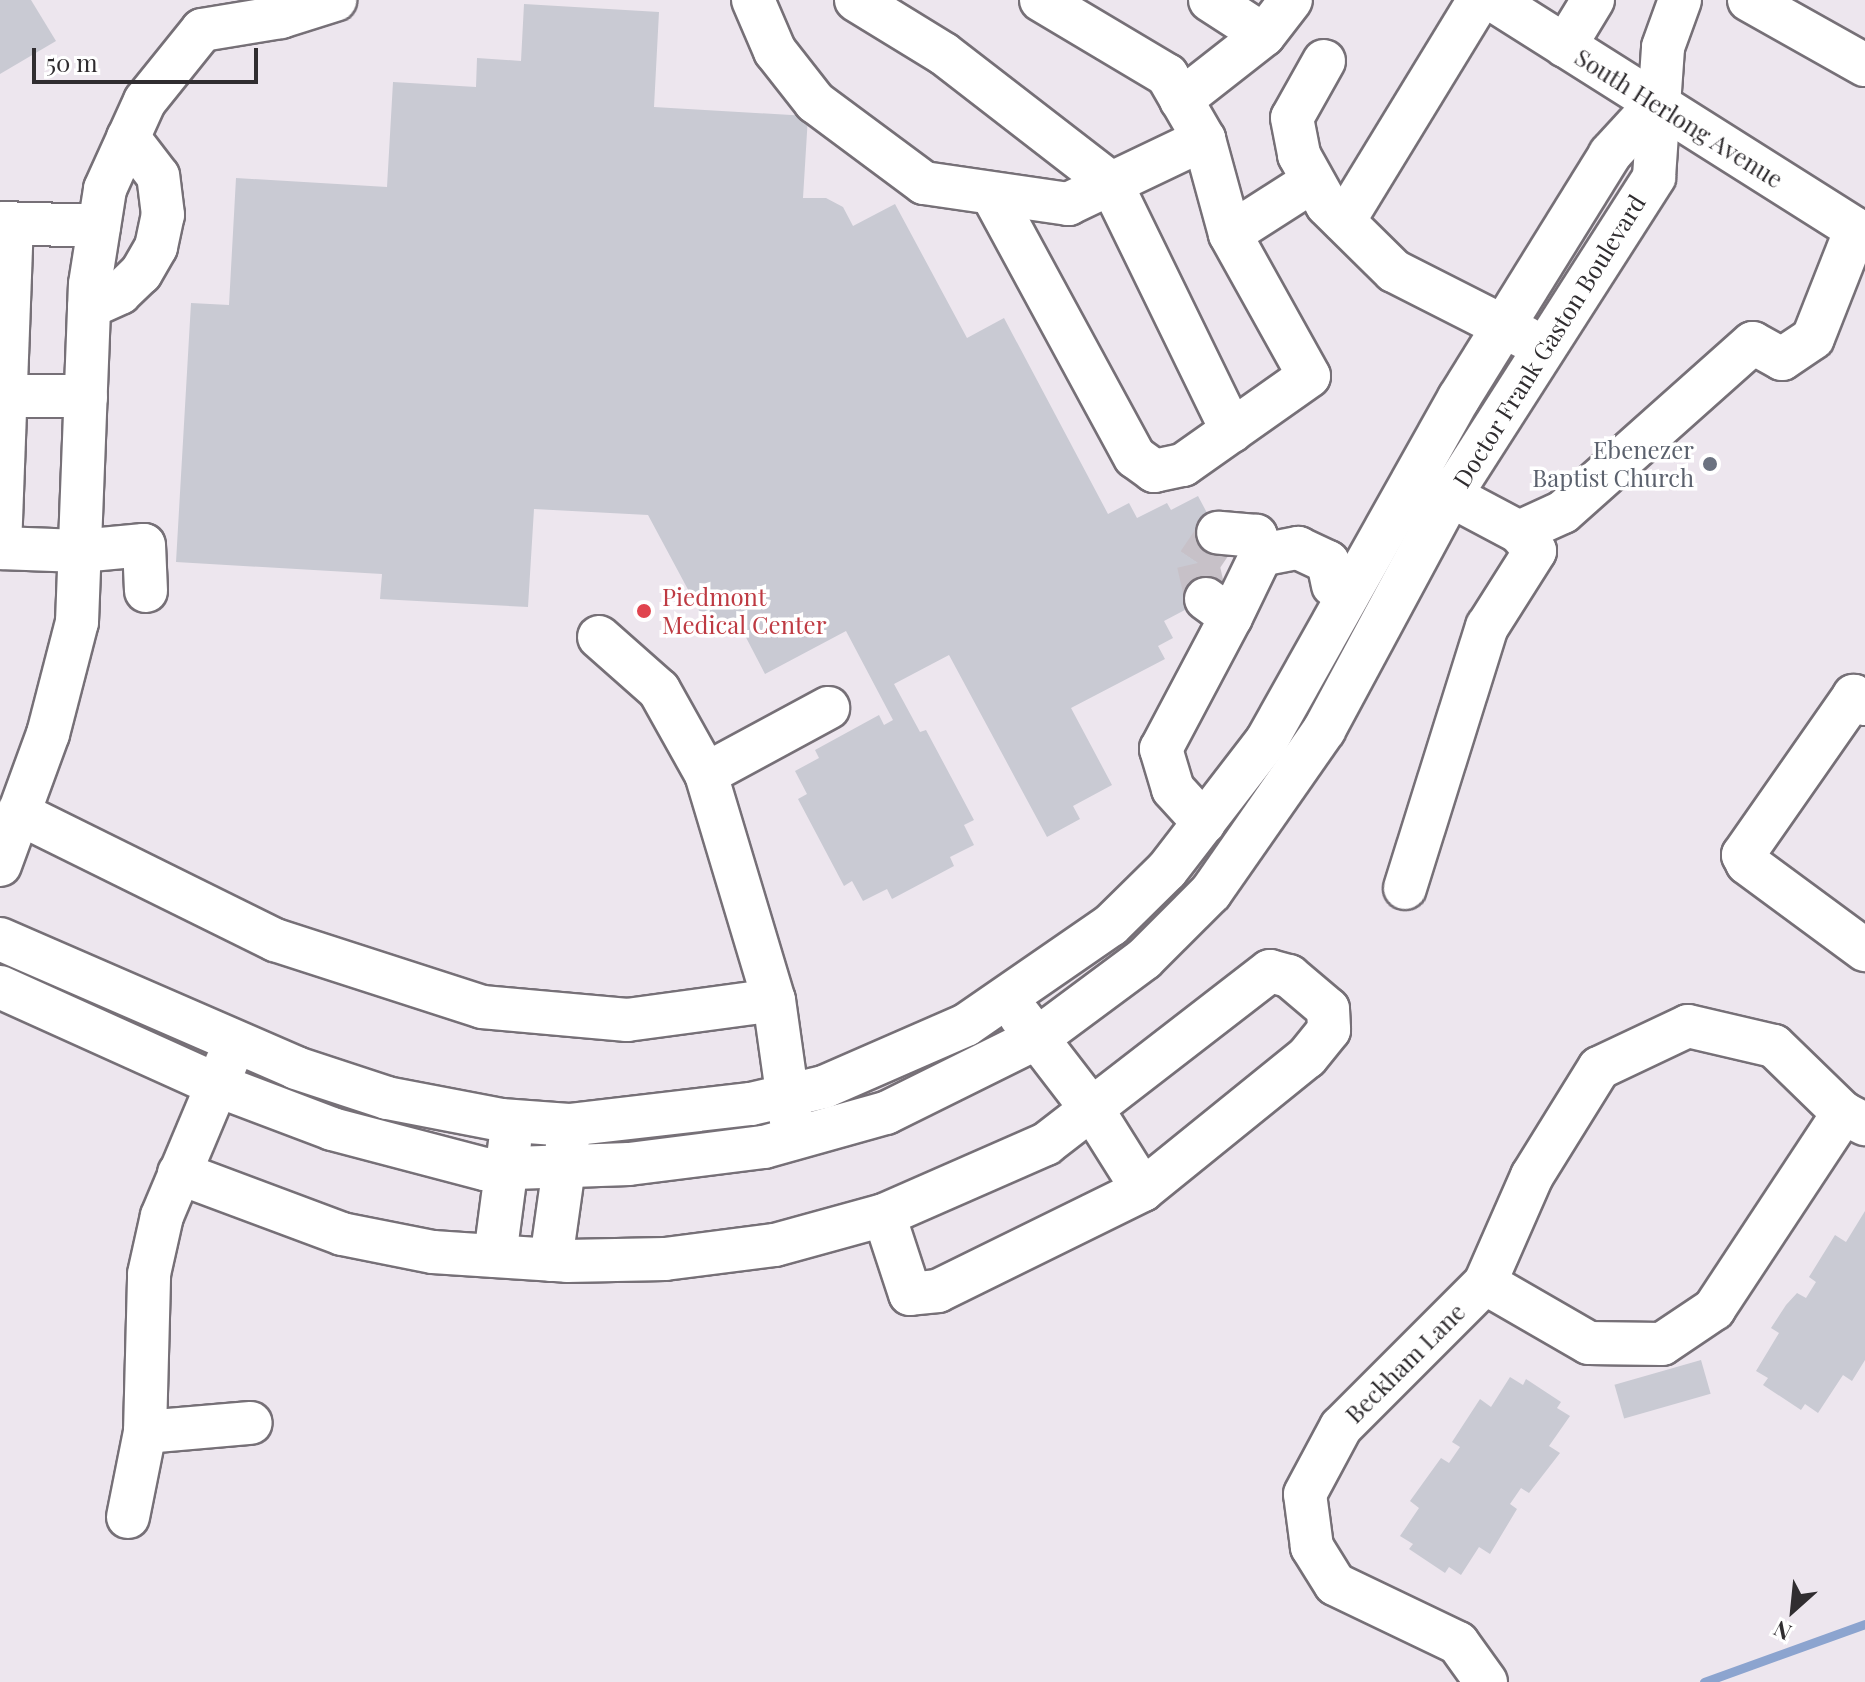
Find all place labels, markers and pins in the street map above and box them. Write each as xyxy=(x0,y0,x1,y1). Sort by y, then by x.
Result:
place label: Ebenezer Baptist Church xyxy=(1532,436,1694,492)
marker: Ebenezer Baptist Church xyxy=(1701,455,1719,473)
place label: Piedmont Medical Center xyxy=(662,583,826,639)
marker: Piedmont Medical Center xyxy=(633,600,655,622)

